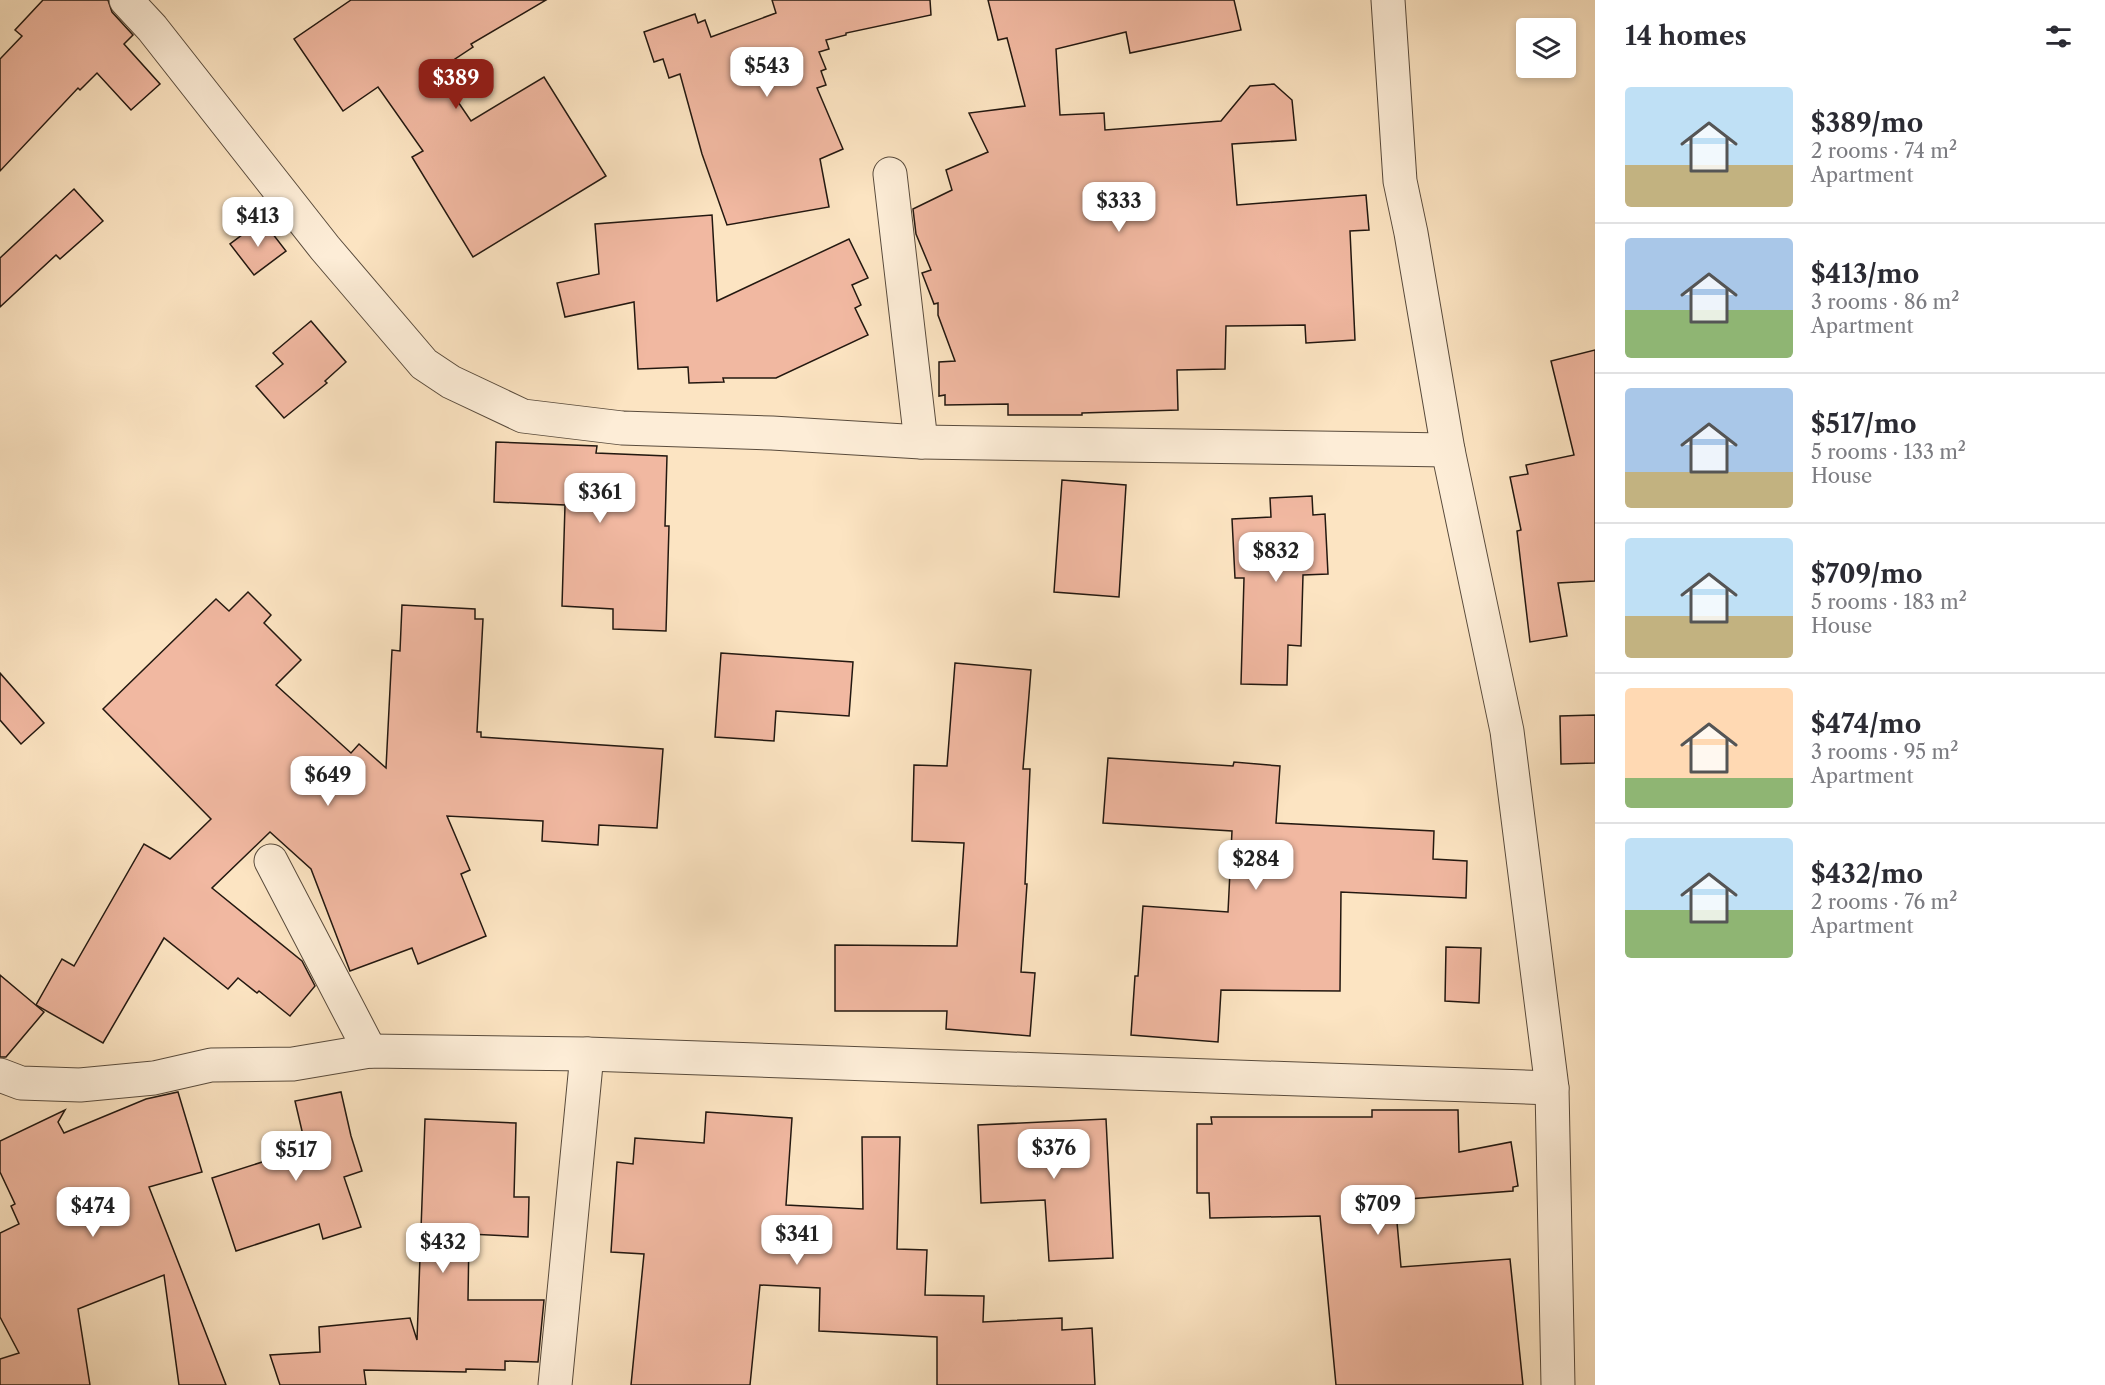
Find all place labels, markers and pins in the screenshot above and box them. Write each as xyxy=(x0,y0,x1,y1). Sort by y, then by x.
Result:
pin: $543 xyxy=(731,47,803,98)
pin: $389 xyxy=(420,59,492,110)
pin: $333 xyxy=(1083,182,1155,233)
pin: $413 xyxy=(222,197,294,248)
pin: $361 xyxy=(564,473,636,524)
pin: $832 xyxy=(1240,532,1312,583)
pin: $649 xyxy=(292,756,364,807)
pin: $284 xyxy=(1220,840,1292,891)
pin: $376 xyxy=(1018,1129,1090,1180)
pin: $517 xyxy=(260,1131,332,1182)
pin: $709 xyxy=(1342,1185,1414,1236)
pin: $474 xyxy=(57,1187,129,1238)
pin: $341 xyxy=(761,1215,833,1266)
pin: $432 xyxy=(407,1223,479,1274)

